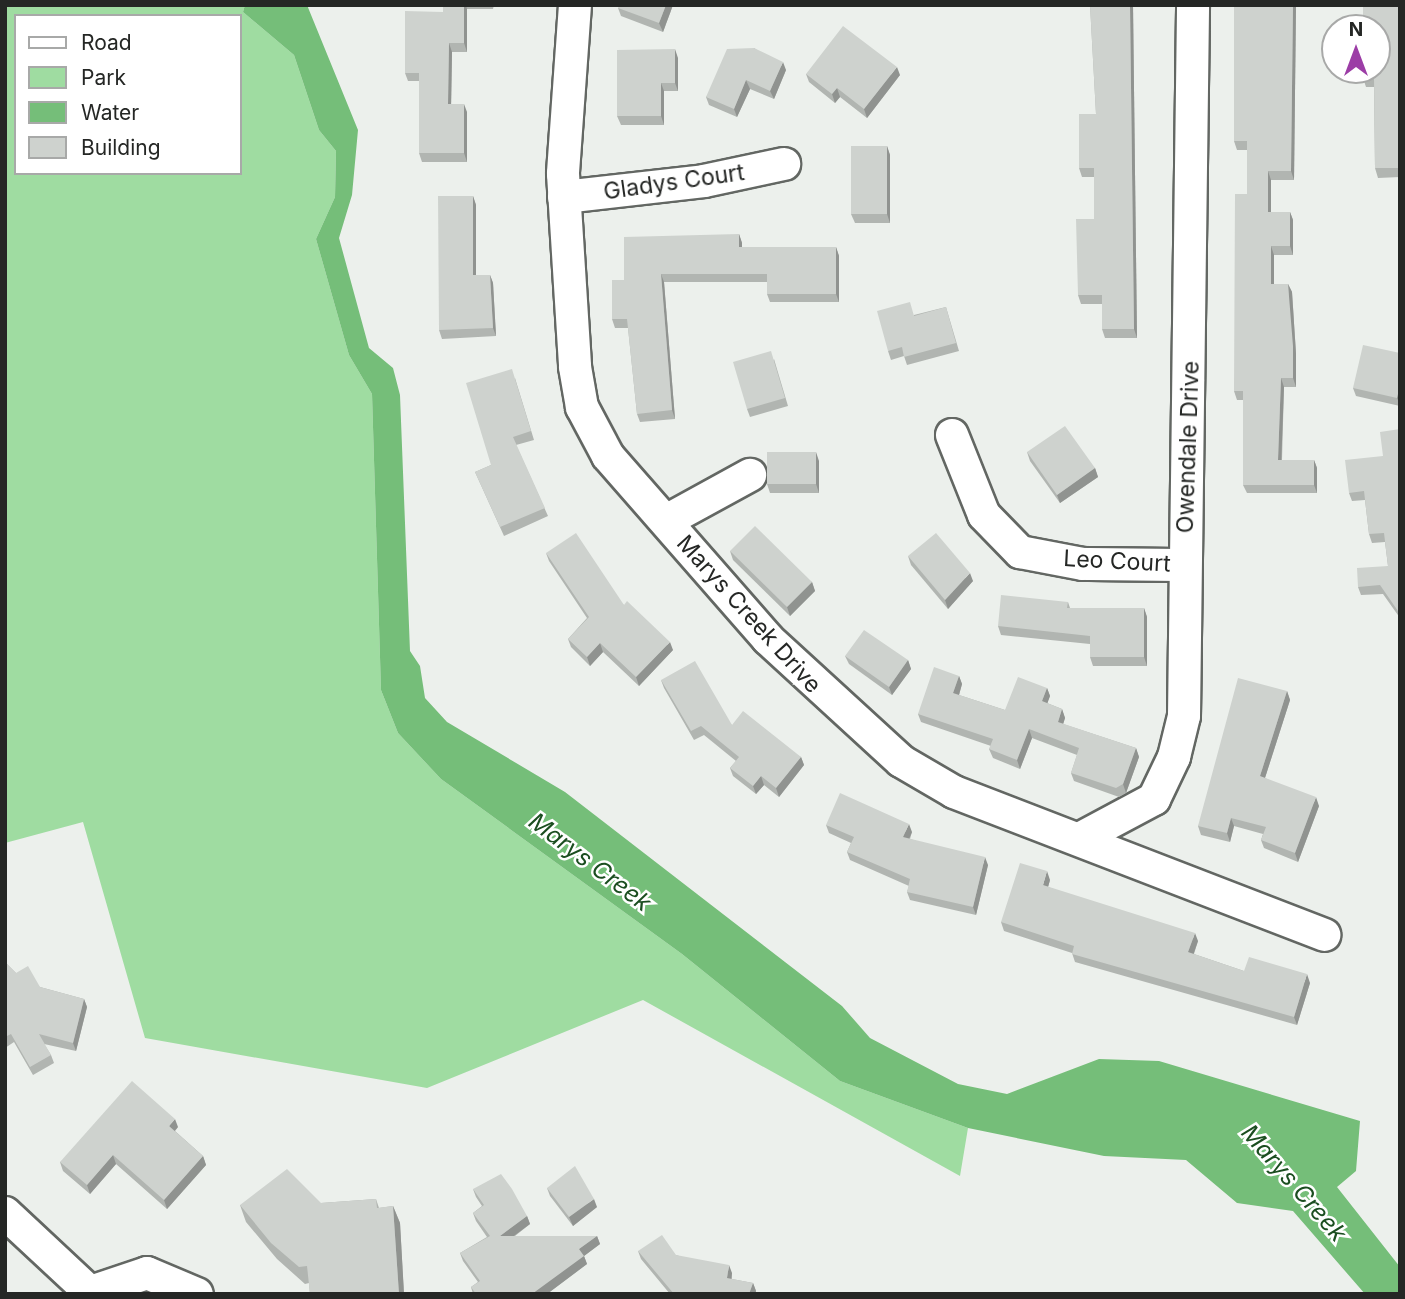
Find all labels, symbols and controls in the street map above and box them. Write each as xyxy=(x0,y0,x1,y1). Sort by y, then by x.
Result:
legend xyxy=(14,14,242,175)
north arrow xyxy=(1321,14,1391,84)
text: N xyxy=(1349,18,1363,41)
text: Road xyxy=(81,30,132,55)
text: Park xyxy=(81,65,126,90)
text: Water xyxy=(81,100,139,125)
text: Building xyxy=(81,135,161,160)
street label: Gladys Court xyxy=(602,158,746,206)
street label: Owendale Drive xyxy=(1171,360,1205,534)
street label: Marys Creek Drive xyxy=(671,530,827,698)
street label: Leo Court xyxy=(1063,544,1171,578)
water label: Marys Creek xyxy=(523,807,657,917)
water label: Marys Creek xyxy=(1235,1119,1353,1247)

